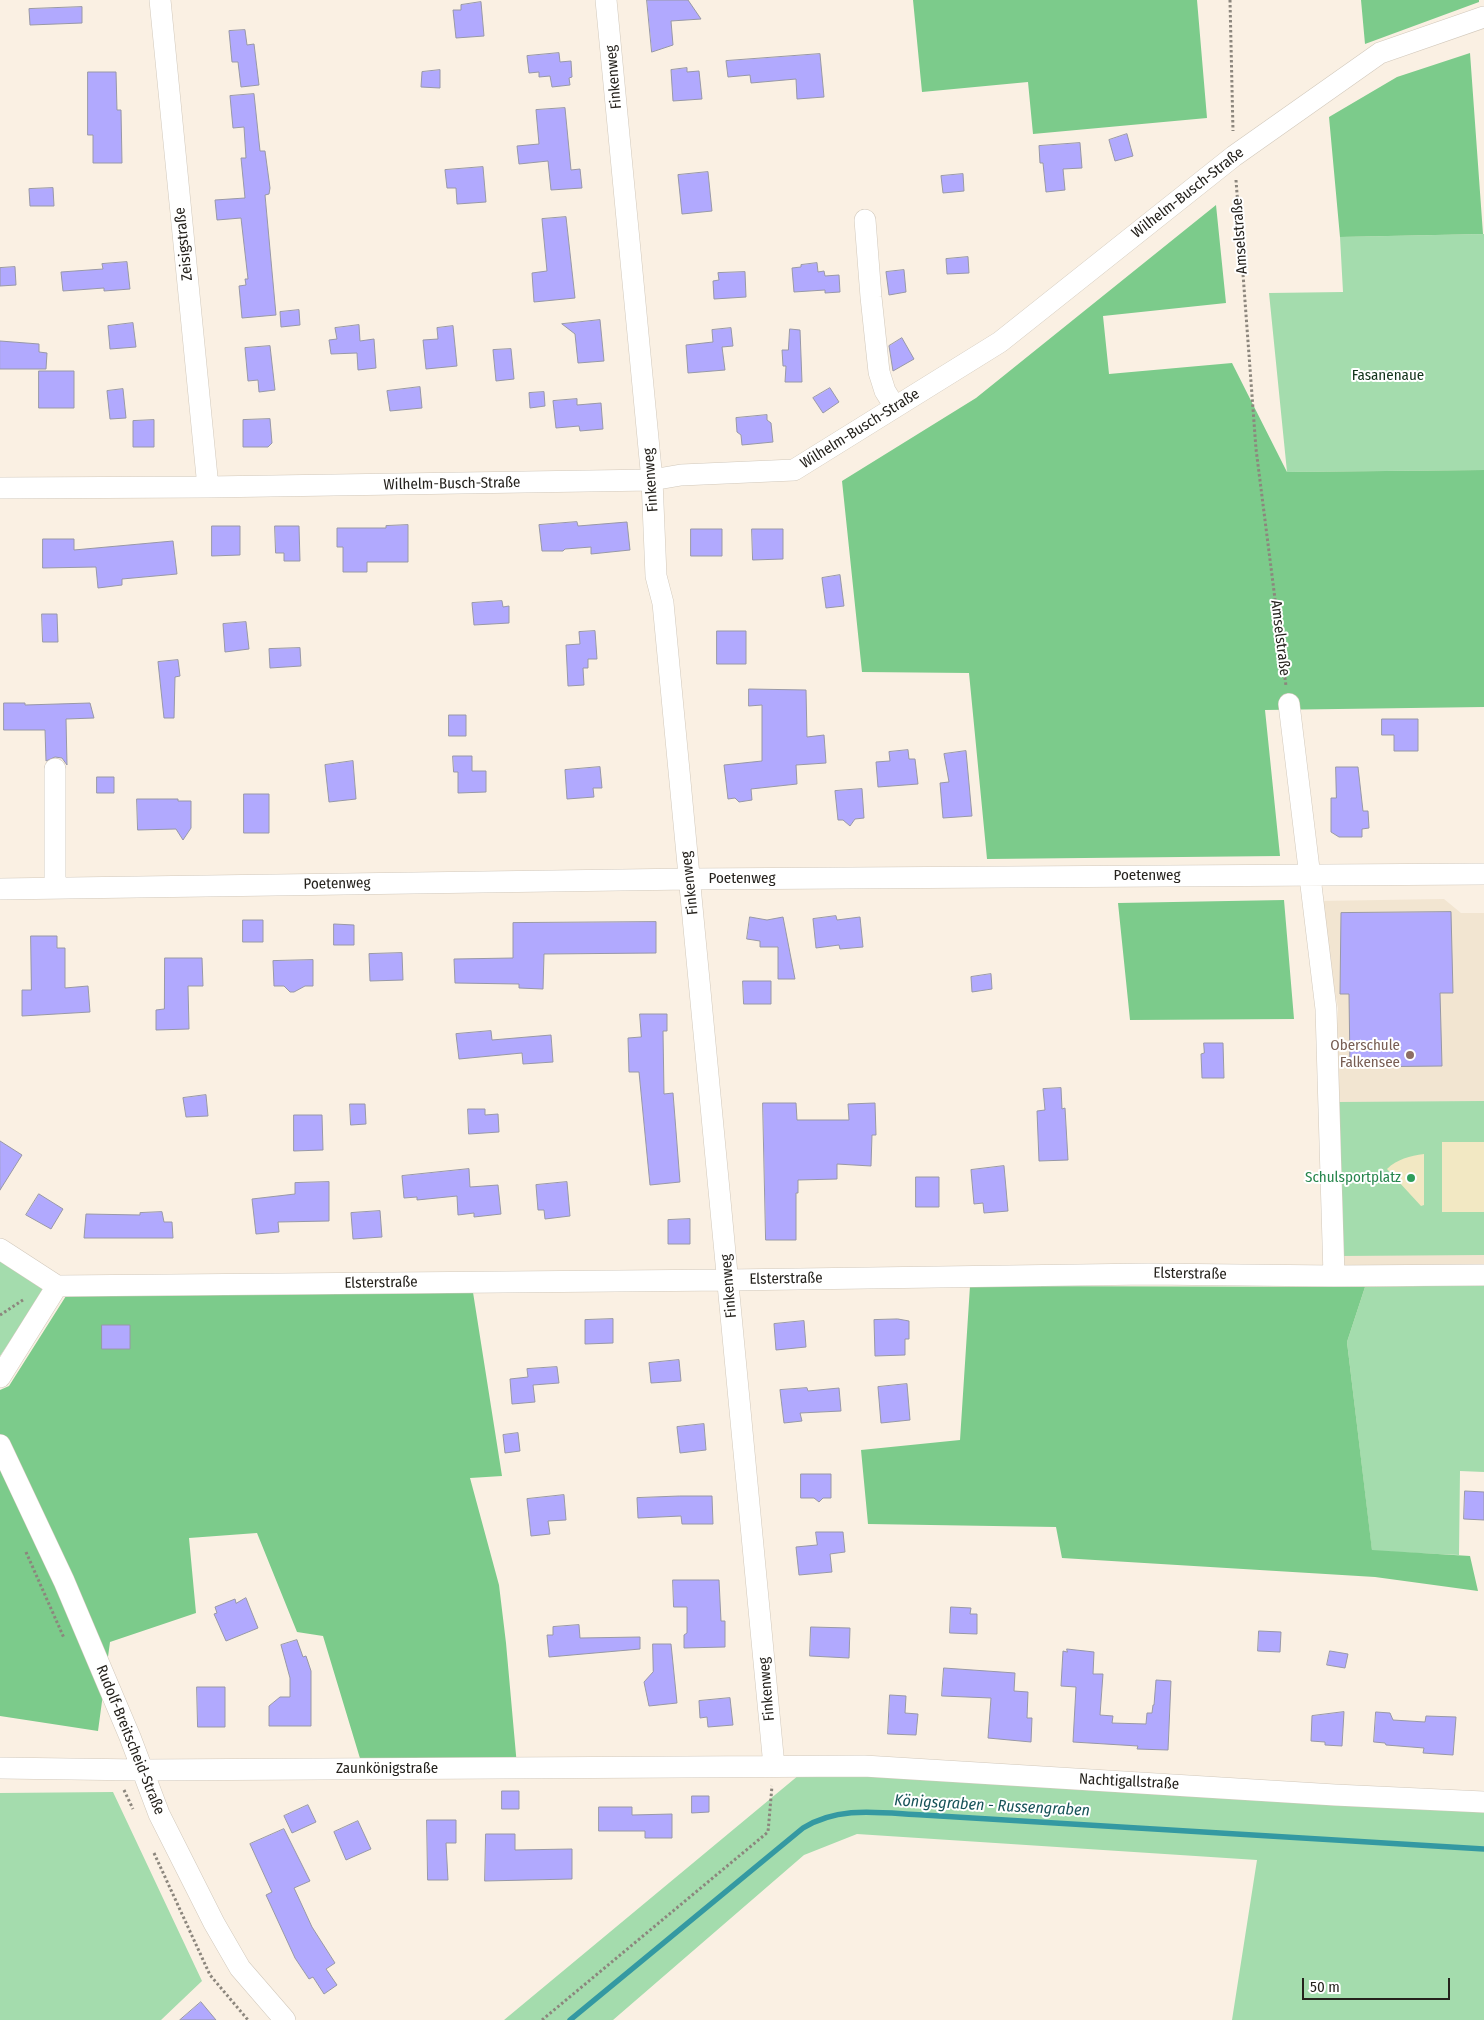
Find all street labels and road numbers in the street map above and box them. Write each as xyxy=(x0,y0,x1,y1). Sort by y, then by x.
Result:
street label: Finkenweg xyxy=(602,44,626,110)
street label: Wilhelm-Busch-Straße xyxy=(1129,144,1247,242)
street label: Amselstraße xyxy=(1228,197,1252,275)
street label: Zeisigstraße xyxy=(171,206,197,282)
street label: Wilhelm-Busch-Straße xyxy=(797,385,923,473)
street label: Finkenweg xyxy=(640,447,662,513)
street label: Wilhelm-Busch-Straße xyxy=(383,474,521,494)
street label: Amselstraße xyxy=(1266,599,1294,677)
street label: Finkenweg xyxy=(678,850,702,916)
street label: Poetenweg xyxy=(1114,867,1180,885)
street label: Poetenweg xyxy=(709,870,775,888)
street label: Poetenweg xyxy=(303,874,371,894)
street label: Finkenweg xyxy=(717,1253,741,1319)
street label: Elsterstraße xyxy=(1153,1264,1227,1284)
street label: Elsterstraße xyxy=(749,1269,823,1289)
street label: Elsterstraße xyxy=(344,1273,418,1293)
street label: Finkenweg xyxy=(755,1656,779,1722)
street label: Rudolf-Breitscheid-Straße xyxy=(92,1663,168,1817)
street label: Zaunkönigstraße xyxy=(336,1760,438,1778)
street label: Nachtigallstraße xyxy=(1078,1770,1180,1794)

